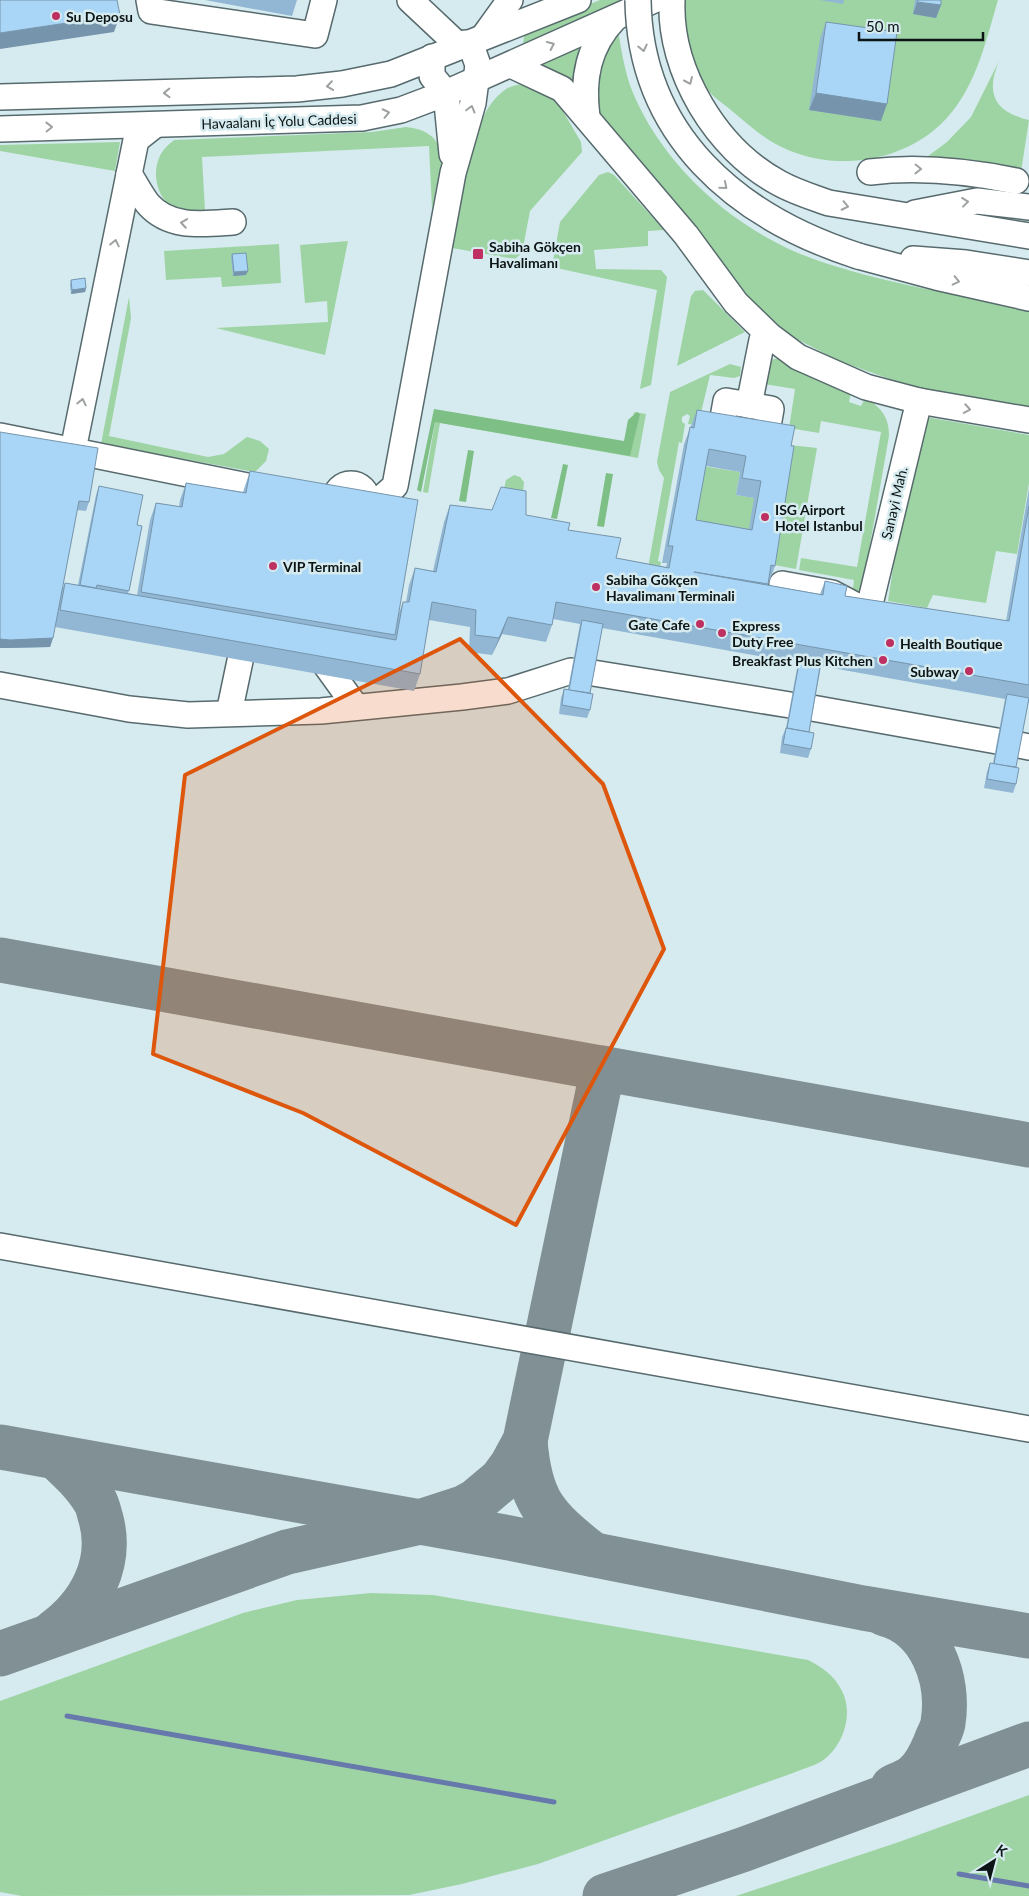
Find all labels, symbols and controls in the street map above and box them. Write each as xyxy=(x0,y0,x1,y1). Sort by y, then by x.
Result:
place label: Su Deposu xyxy=(66,8,133,25)
marker: Su Deposu xyxy=(50,10,62,22)
scale bar xyxy=(859,10,983,42)
text: 50 m xyxy=(866,17,900,35)
one-way arrow xyxy=(546,41,555,51)
one-way arrow xyxy=(637,44,648,53)
one-way arrow xyxy=(683,76,694,85)
one-way arrow xyxy=(325,80,334,90)
one-way arrow xyxy=(163,88,171,98)
one-way arrow xyxy=(465,105,476,114)
one-way arrow xyxy=(381,109,390,119)
street label: Havaalanı İç Yolu Caddesi xyxy=(201,110,357,132)
one-way arrow xyxy=(45,122,53,133)
one-way arrow xyxy=(915,164,923,174)
one-way arrow xyxy=(718,180,727,188)
one-way arrow xyxy=(961,197,969,208)
one-way arrow xyxy=(840,200,849,211)
one-way arrow xyxy=(180,218,189,228)
place label: Sabiha Gökçen Havalimanı xyxy=(489,238,581,271)
one-way arrow xyxy=(109,239,120,247)
marker: Sabiha Gökçen Havalimanı xyxy=(471,247,485,261)
one-way arrow xyxy=(951,275,960,286)
one-way arrow xyxy=(77,398,87,407)
one-way arrow xyxy=(962,404,971,414)
street label: Sanayi Mah. xyxy=(877,465,911,541)
place label: ISG Airport Hotel Istanbul xyxy=(775,501,863,534)
marker: ISG Airport Hotel Istanbul xyxy=(759,511,771,523)
place label: VIP Terminal xyxy=(282,558,361,575)
marker: VIP Terminal xyxy=(267,560,279,572)
place label: Sabiha Gökçen Havalimanı Terminali xyxy=(606,571,735,604)
marker: Sabiha Gökçen Havalimanı Terminali xyxy=(590,581,602,593)
place label: Gate Cafe xyxy=(628,616,691,633)
place label: Express Duty Free xyxy=(732,617,794,650)
marker: Gate Cafe xyxy=(694,618,706,630)
marker: Express Duty Free xyxy=(716,627,728,639)
place label: Health Boutique xyxy=(900,635,1003,652)
marker: Health Boutique xyxy=(884,637,896,649)
place label: Breakfast Plus Kitchen xyxy=(732,652,873,669)
marker: Breakfast Plus Kitchen xyxy=(877,654,889,666)
place label: Subway xyxy=(910,663,960,680)
marker: Subway xyxy=(963,665,975,677)
north arrow xyxy=(969,1836,1019,1886)
text: K xyxy=(993,1840,1011,1860)

